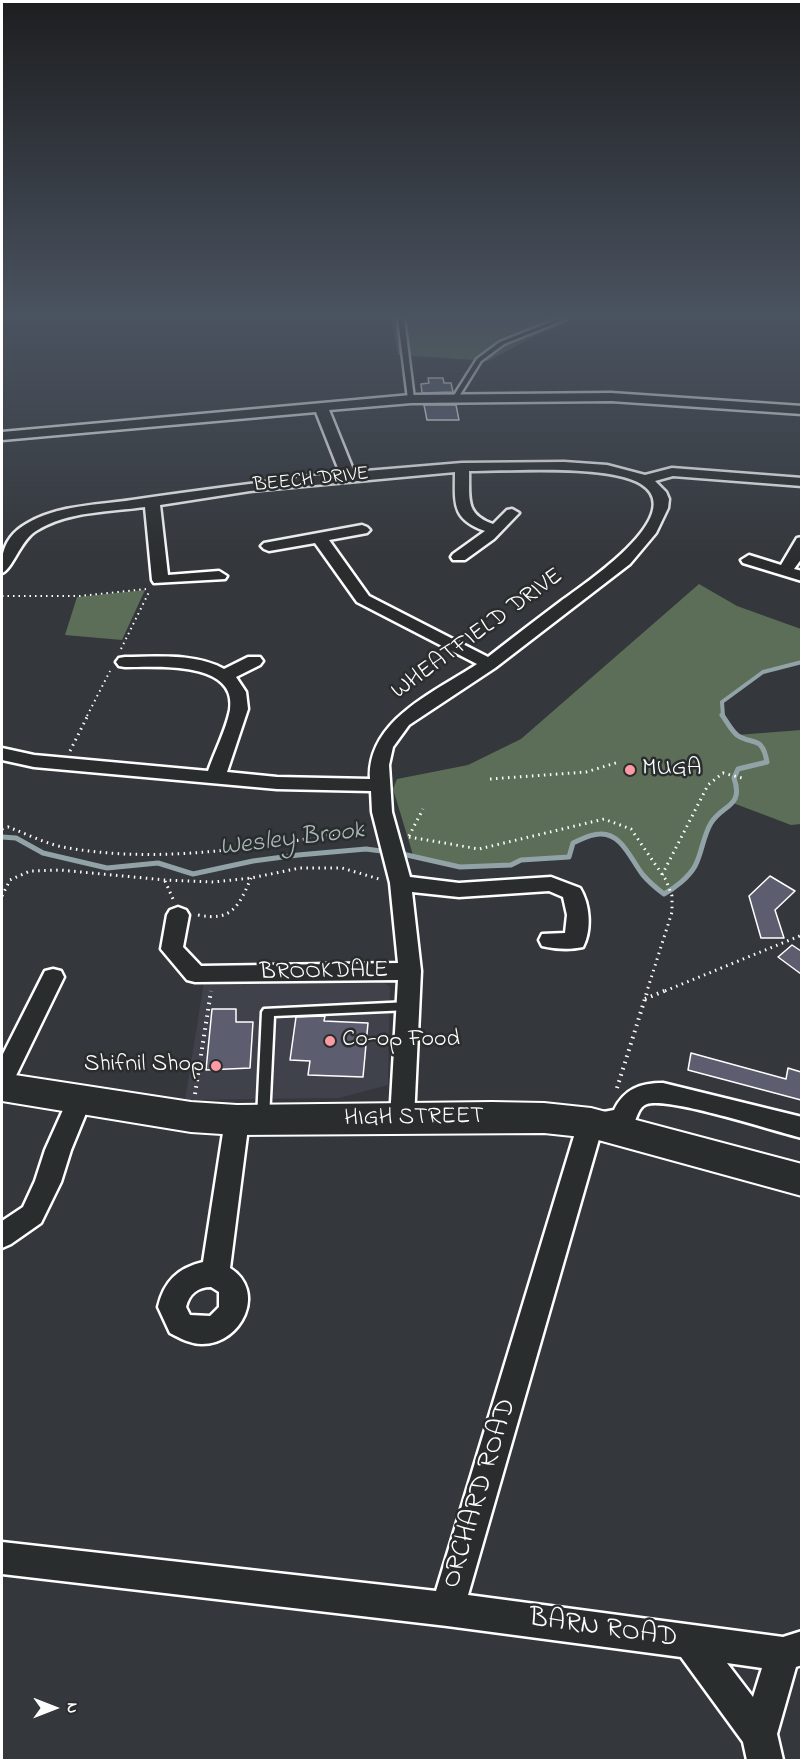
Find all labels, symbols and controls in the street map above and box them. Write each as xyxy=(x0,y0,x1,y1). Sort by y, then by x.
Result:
street label: BEECH DRIVE xyxy=(252,463,370,499)
street label: WHEATFIELD DRIVE xyxy=(387,563,569,707)
place label: MUGA xyxy=(642,756,702,784)
marker: MUGA xyxy=(623,763,637,777)
water label: Wesley Brook xyxy=(218,817,366,865)
street label: BROOKDALE xyxy=(259,957,389,989)
place label: Co-op Food xyxy=(342,1027,460,1055)
marker: Co-op Food xyxy=(323,1034,337,1048)
place label: Shifnil Shop xyxy=(84,1052,204,1080)
marker: Shifnil Shop xyxy=(209,1059,223,1073)
street label: HIGH STREET xyxy=(344,1103,484,1135)
street label: ORCHARD ROAD xyxy=(436,1395,526,1593)
street label: BARN ROAD xyxy=(527,1603,679,1657)
north arrow xyxy=(24,1678,84,1738)
text: N xyxy=(60,1703,84,1713)

